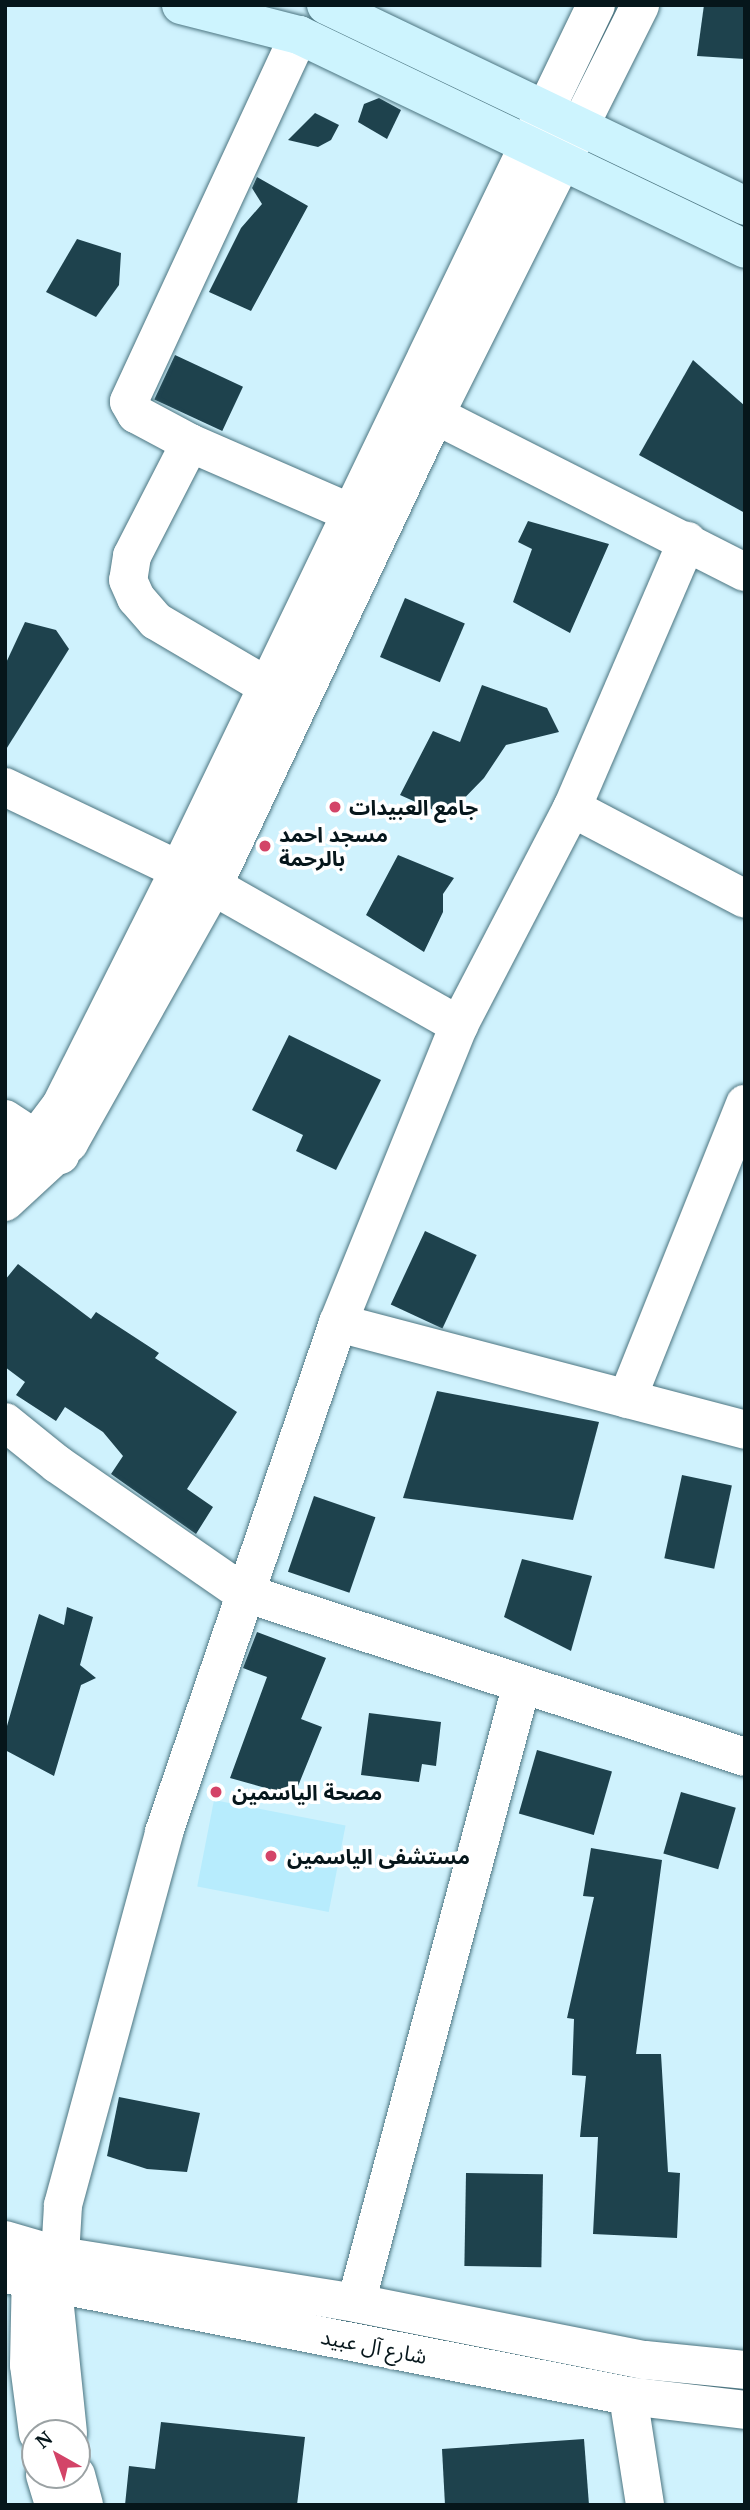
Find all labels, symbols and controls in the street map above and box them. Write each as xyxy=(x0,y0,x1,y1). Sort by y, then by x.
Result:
place label: جامع العبيدات xyxy=(349,794,478,820)
marker: جامع العبيدات xyxy=(327,799,343,815)
place label: مسجد احمد بالرحمة xyxy=(279,821,388,871)
marker: مسجد احمد بالرحمة xyxy=(257,838,273,854)
place label: مصحة الياسمين xyxy=(232,1779,382,1805)
marker: مصحة الياسمين xyxy=(206,1782,226,1802)
place label: مستشفى الياسمين xyxy=(287,1843,470,1869)
marker: مستشفى الياسمين xyxy=(261,1846,281,1866)
street label: شارع آل عبيد xyxy=(319,2323,429,2369)
north arrow xyxy=(21,2419,91,2489)
text: N xyxy=(30,2425,57,2453)

